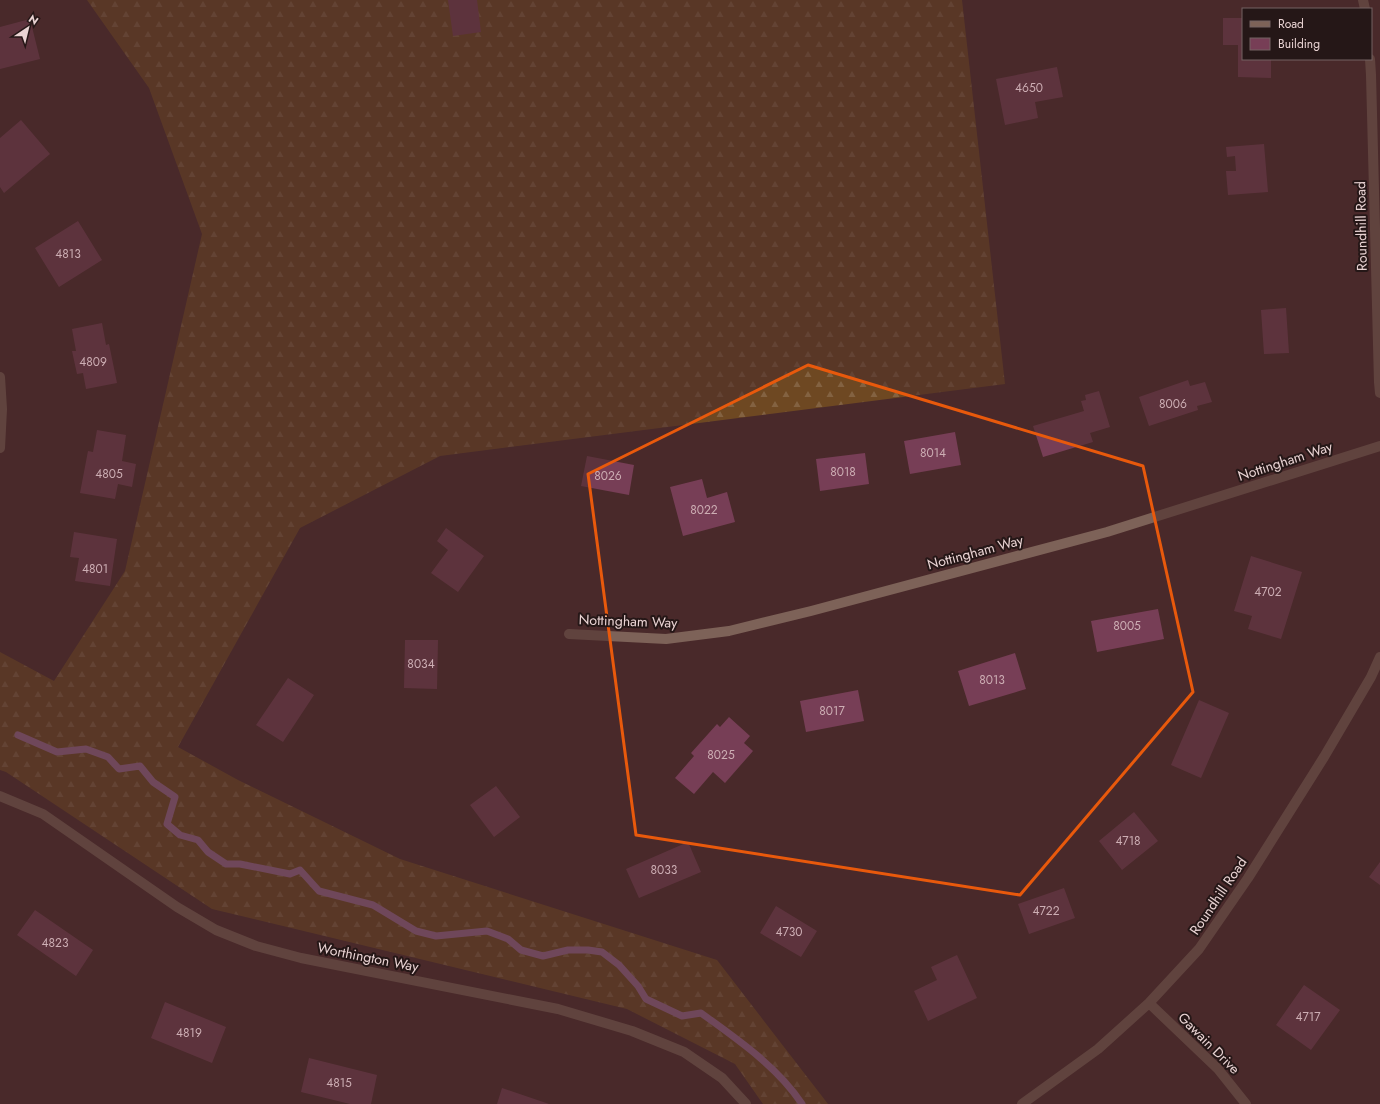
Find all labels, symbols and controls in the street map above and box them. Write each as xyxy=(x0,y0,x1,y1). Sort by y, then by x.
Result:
north arrow xyxy=(8,8,48,48)
legend xyxy=(1242,8,1372,60)
text: N xyxy=(26,11,42,29)
text: Road xyxy=(1278,15,1304,33)
text: Building xyxy=(1278,35,1320,53)
house number: 4650 xyxy=(1015,79,1043,97)
street label: Roundhill Road xyxy=(1350,181,1372,271)
house number: 4813 xyxy=(55,245,81,263)
house number: 4809 xyxy=(79,353,107,371)
house number: 8006 xyxy=(1159,395,1187,413)
street label: Nottingham Way xyxy=(1235,436,1336,486)
house number: 8014 xyxy=(920,444,946,462)
house number: 8018 xyxy=(830,463,856,481)
house number: 4805 xyxy=(95,465,123,483)
house number: 8026 xyxy=(594,467,622,485)
house number: 8022 xyxy=(690,501,718,519)
street label: Nottingham Way xyxy=(925,529,1026,574)
house number: 4801 xyxy=(82,560,108,578)
house number: 4702 xyxy=(1254,583,1282,601)
street label: Nottingham Way xyxy=(578,609,678,633)
house number: 8005 xyxy=(1113,617,1141,635)
house number: 8034 xyxy=(407,655,435,673)
house number: 8013 xyxy=(979,671,1005,689)
house number: 8017 xyxy=(819,702,845,720)
house number: 8025 xyxy=(707,746,735,764)
house number: 4718 xyxy=(1115,832,1141,850)
street label: Roundhill Road xyxy=(1185,853,1251,939)
house number: 8033 xyxy=(651,861,678,879)
house number: 4722 xyxy=(1033,902,1060,920)
house number: 4730 xyxy=(775,923,803,941)
house number: 4823 xyxy=(42,934,69,952)
street label: Worthington Way xyxy=(316,937,421,977)
street label: Gawain Drive xyxy=(1174,1008,1244,1078)
house number: 4717 xyxy=(1296,1008,1321,1026)
house number: 4819 xyxy=(176,1024,202,1042)
house number: 4815 xyxy=(326,1074,352,1092)

